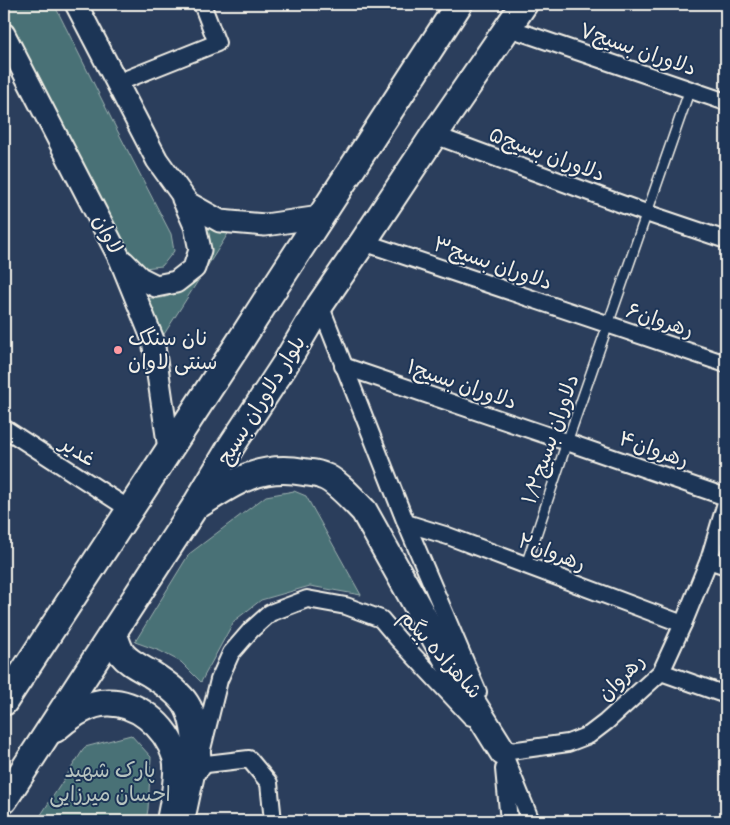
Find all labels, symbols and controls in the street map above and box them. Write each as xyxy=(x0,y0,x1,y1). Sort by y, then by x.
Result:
street label: دلاوران بسیج۷ xyxy=(576,17,700,82)
street label: دلاوران بسیج۵ xyxy=(485,121,609,188)
street label: لاوان xyxy=(87,210,129,258)
street label: دلاوران بسیج۳ xyxy=(430,230,556,296)
street label: رهروان۶ xyxy=(623,297,697,343)
place label: نان سنگک سنتی لاوان xyxy=(128,325,217,376)
street label: بلوار دلاوران بسیج xyxy=(211,331,312,470)
marker: نان سنگک سنتی لاوان xyxy=(112,344,124,356)
street label: دلاوران بسیج۱ xyxy=(403,353,520,416)
street label: دلاوران بسیج۱/۲ xyxy=(516,371,585,508)
street label: رهروان۴ xyxy=(616,425,692,473)
street label: غدیر xyxy=(54,429,101,472)
street label: رهروان۲ xyxy=(514,527,590,577)
street label: شاهزاده بیگم xyxy=(392,604,488,706)
street label: رهروان xyxy=(592,648,650,706)
park label: پارک شهید احسان میرزایی xyxy=(49,757,171,808)

